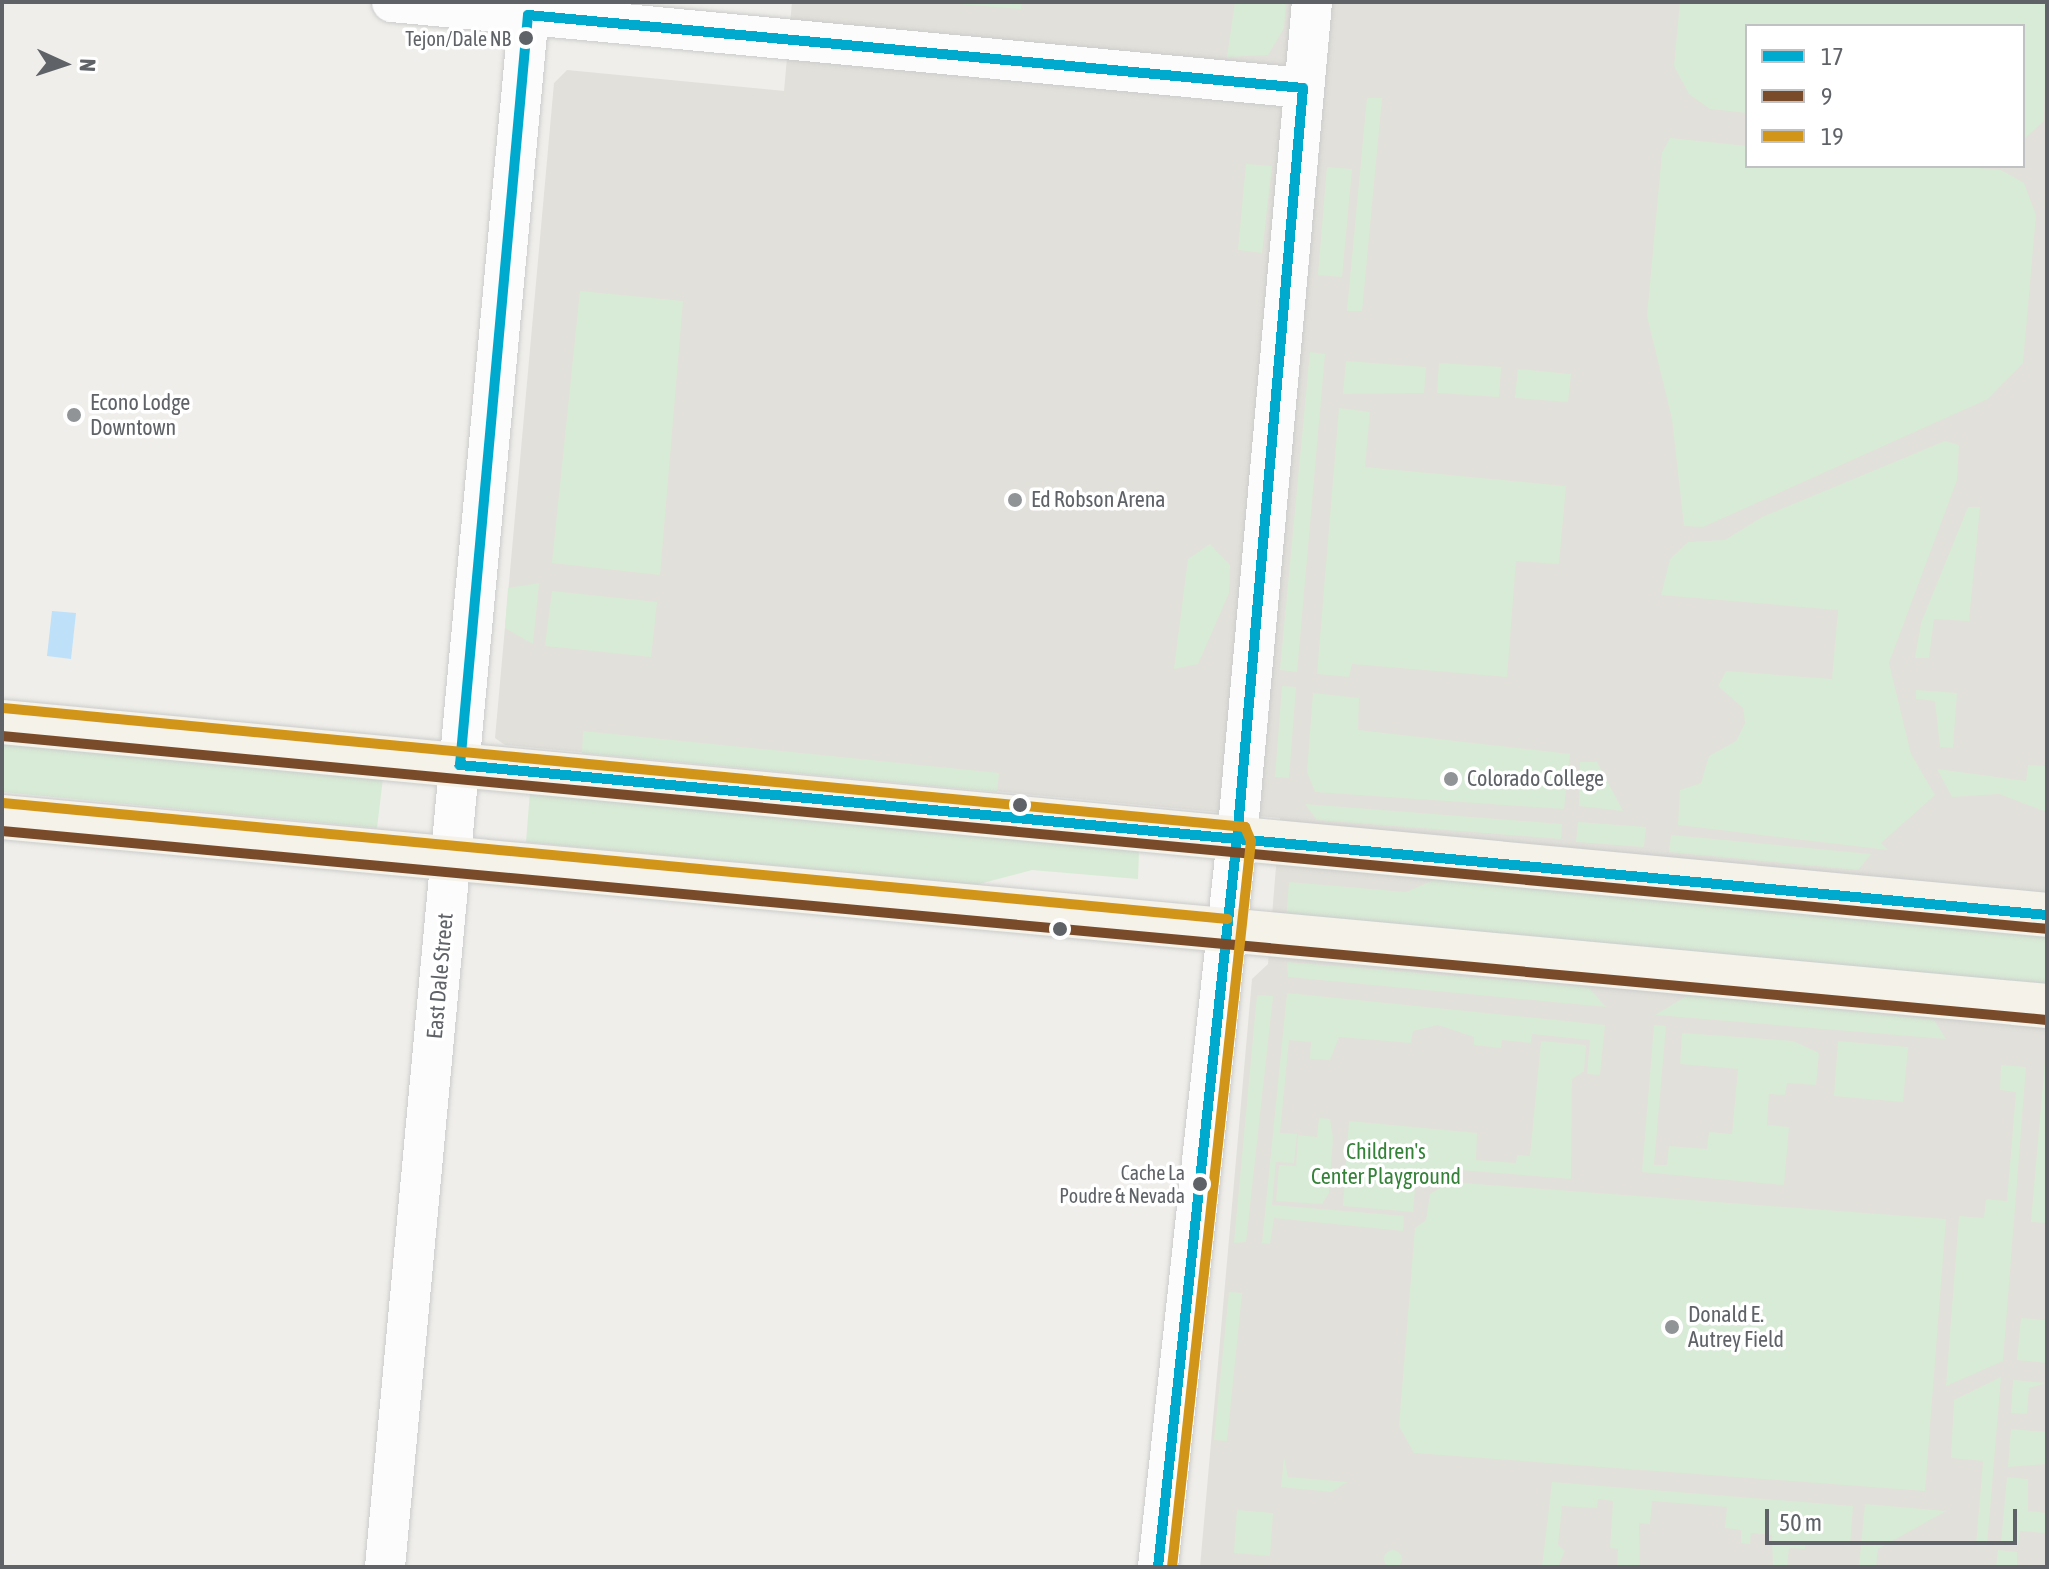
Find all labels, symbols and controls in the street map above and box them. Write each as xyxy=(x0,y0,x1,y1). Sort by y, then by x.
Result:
north arrow xyxy=(24,24,104,104)
legend xyxy=(1745,24,2025,168)
place label: Tejon/Dale NB xyxy=(405,26,511,50)
marker: Tejon/Dale NB xyxy=(518,30,534,46)
text: 17 xyxy=(1821,43,1844,70)
text: N xyxy=(75,58,101,72)
text: 9 xyxy=(1821,83,1832,110)
text: 19 xyxy=(1821,123,1844,150)
place label: Econo Lodge Downtown xyxy=(90,389,190,440)
marker: Econo Lodge Downtown xyxy=(65,406,83,424)
place label: Ed Robson Arena xyxy=(1031,487,1166,513)
marker: Ed Robson Arena xyxy=(1006,491,1024,509)
place label: Colorado College xyxy=(1467,766,1604,792)
marker: Colorado College xyxy=(1442,770,1460,788)
unlabelled marker xyxy=(1012,797,1028,813)
street label: East Dale Street xyxy=(421,912,459,1040)
unlabelled marker xyxy=(1052,921,1068,937)
park label: Children's Center Playground xyxy=(1311,1138,1461,1190)
place label: Cache La Poudre & Nevada xyxy=(1059,1160,1185,1207)
marker: Cache La Poudre & Nevada xyxy=(1192,1176,1208,1192)
place label: Donald E. Autrey Field xyxy=(1688,1301,1784,1352)
marker: Donald E. Autrey Field xyxy=(1663,1318,1681,1336)
scale bar xyxy=(1769,1493,2021,1543)
text: 50 m xyxy=(1779,1509,1822,1536)

